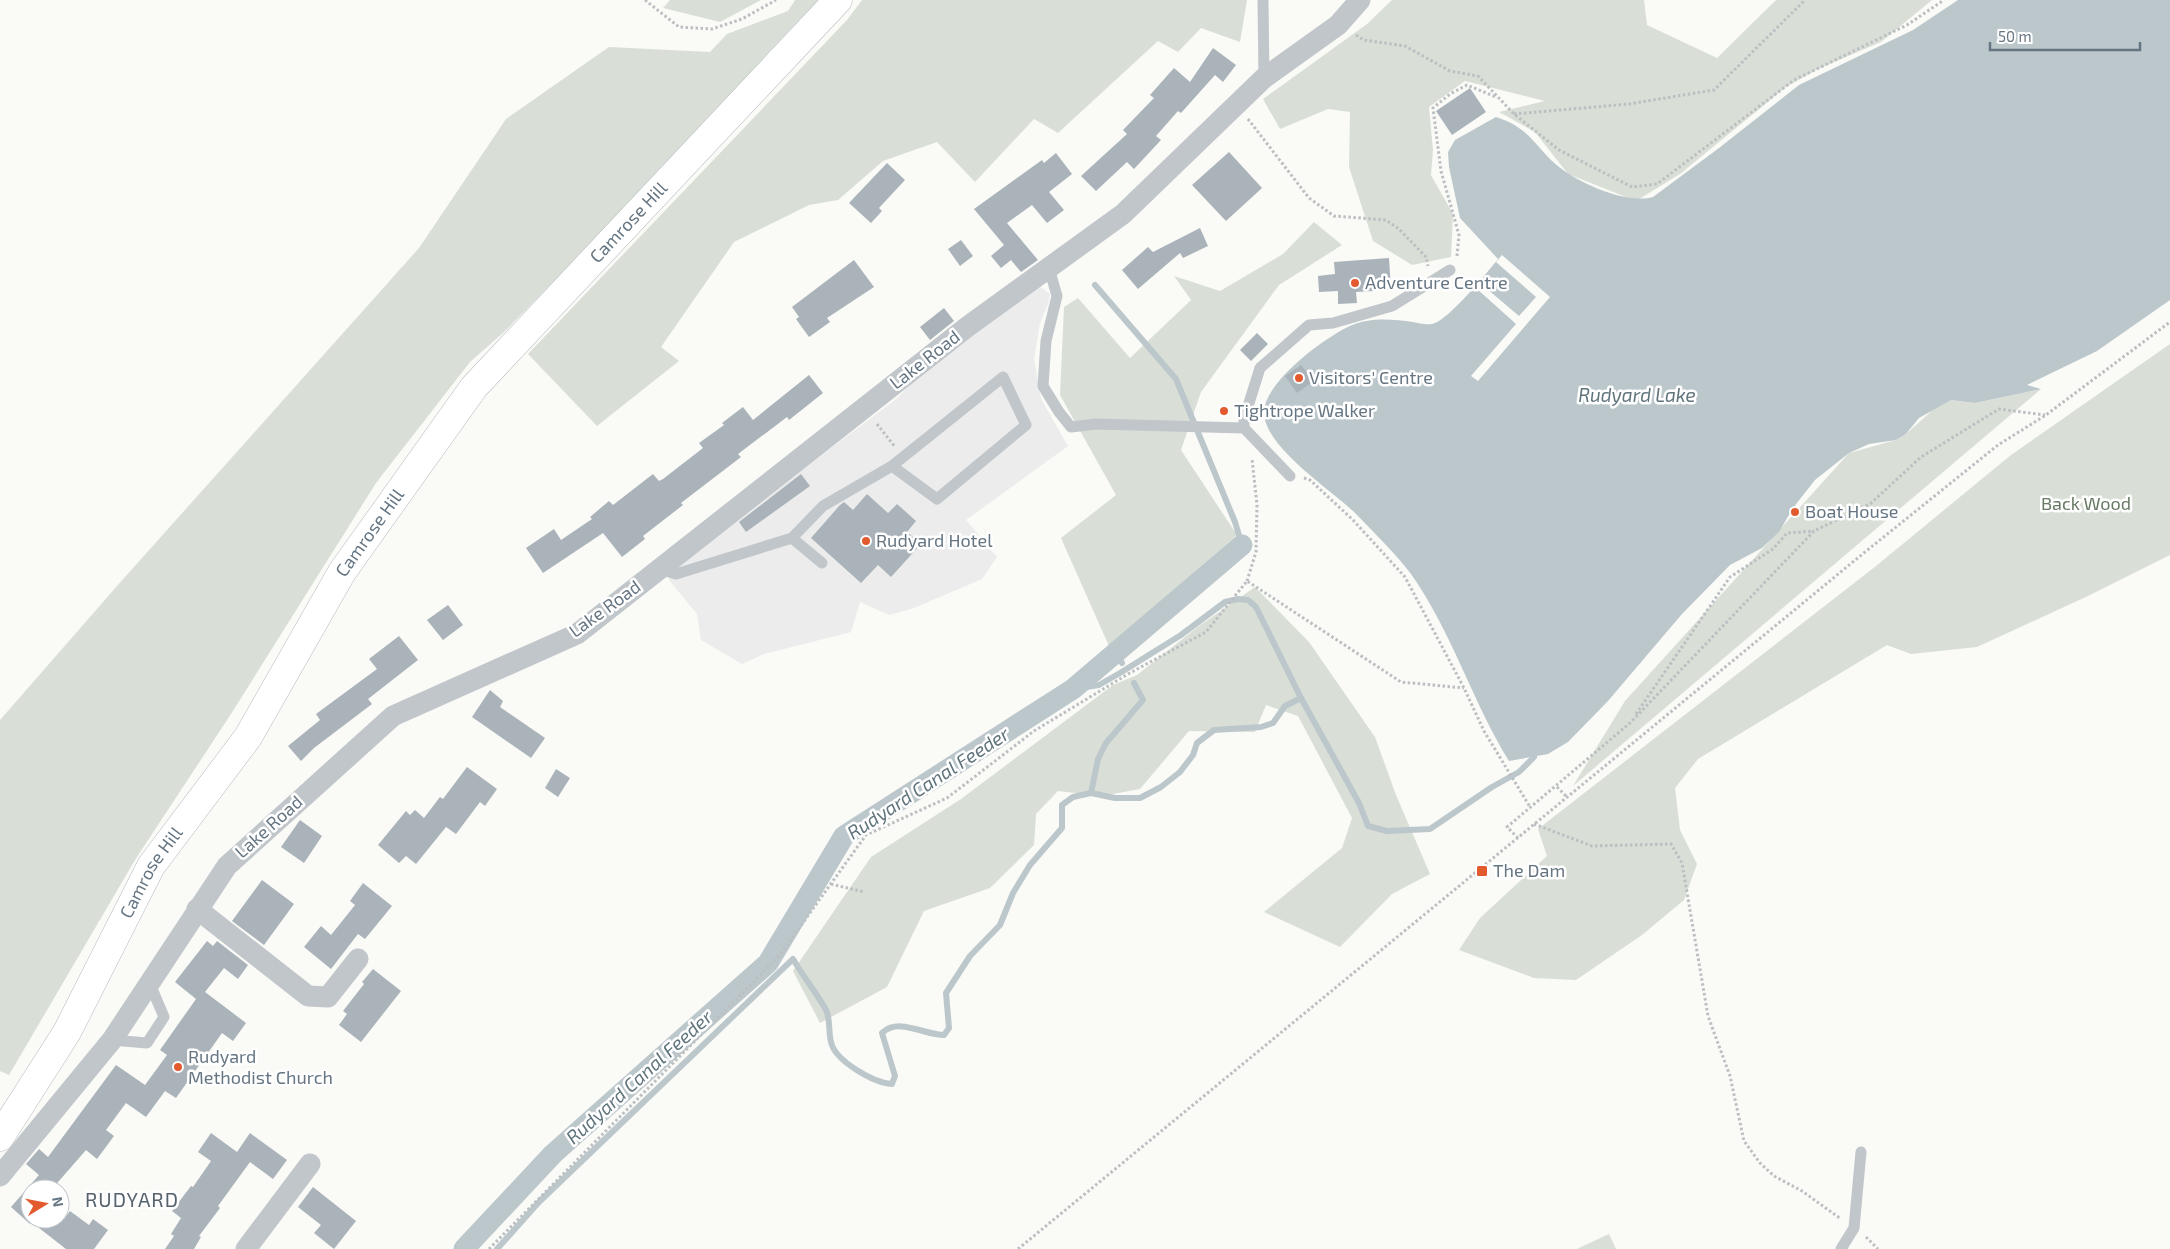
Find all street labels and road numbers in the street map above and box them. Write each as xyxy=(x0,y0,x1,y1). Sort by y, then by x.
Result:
street label: Camrose Hill xyxy=(585,176,672,267)
street label: Lake Road xyxy=(885,325,964,393)
street label: Camrose Hill xyxy=(330,483,408,581)
street label: Lake Road xyxy=(564,575,645,642)
street label: Lake Road xyxy=(230,790,307,862)
street label: Camrose Hill xyxy=(114,822,187,922)

